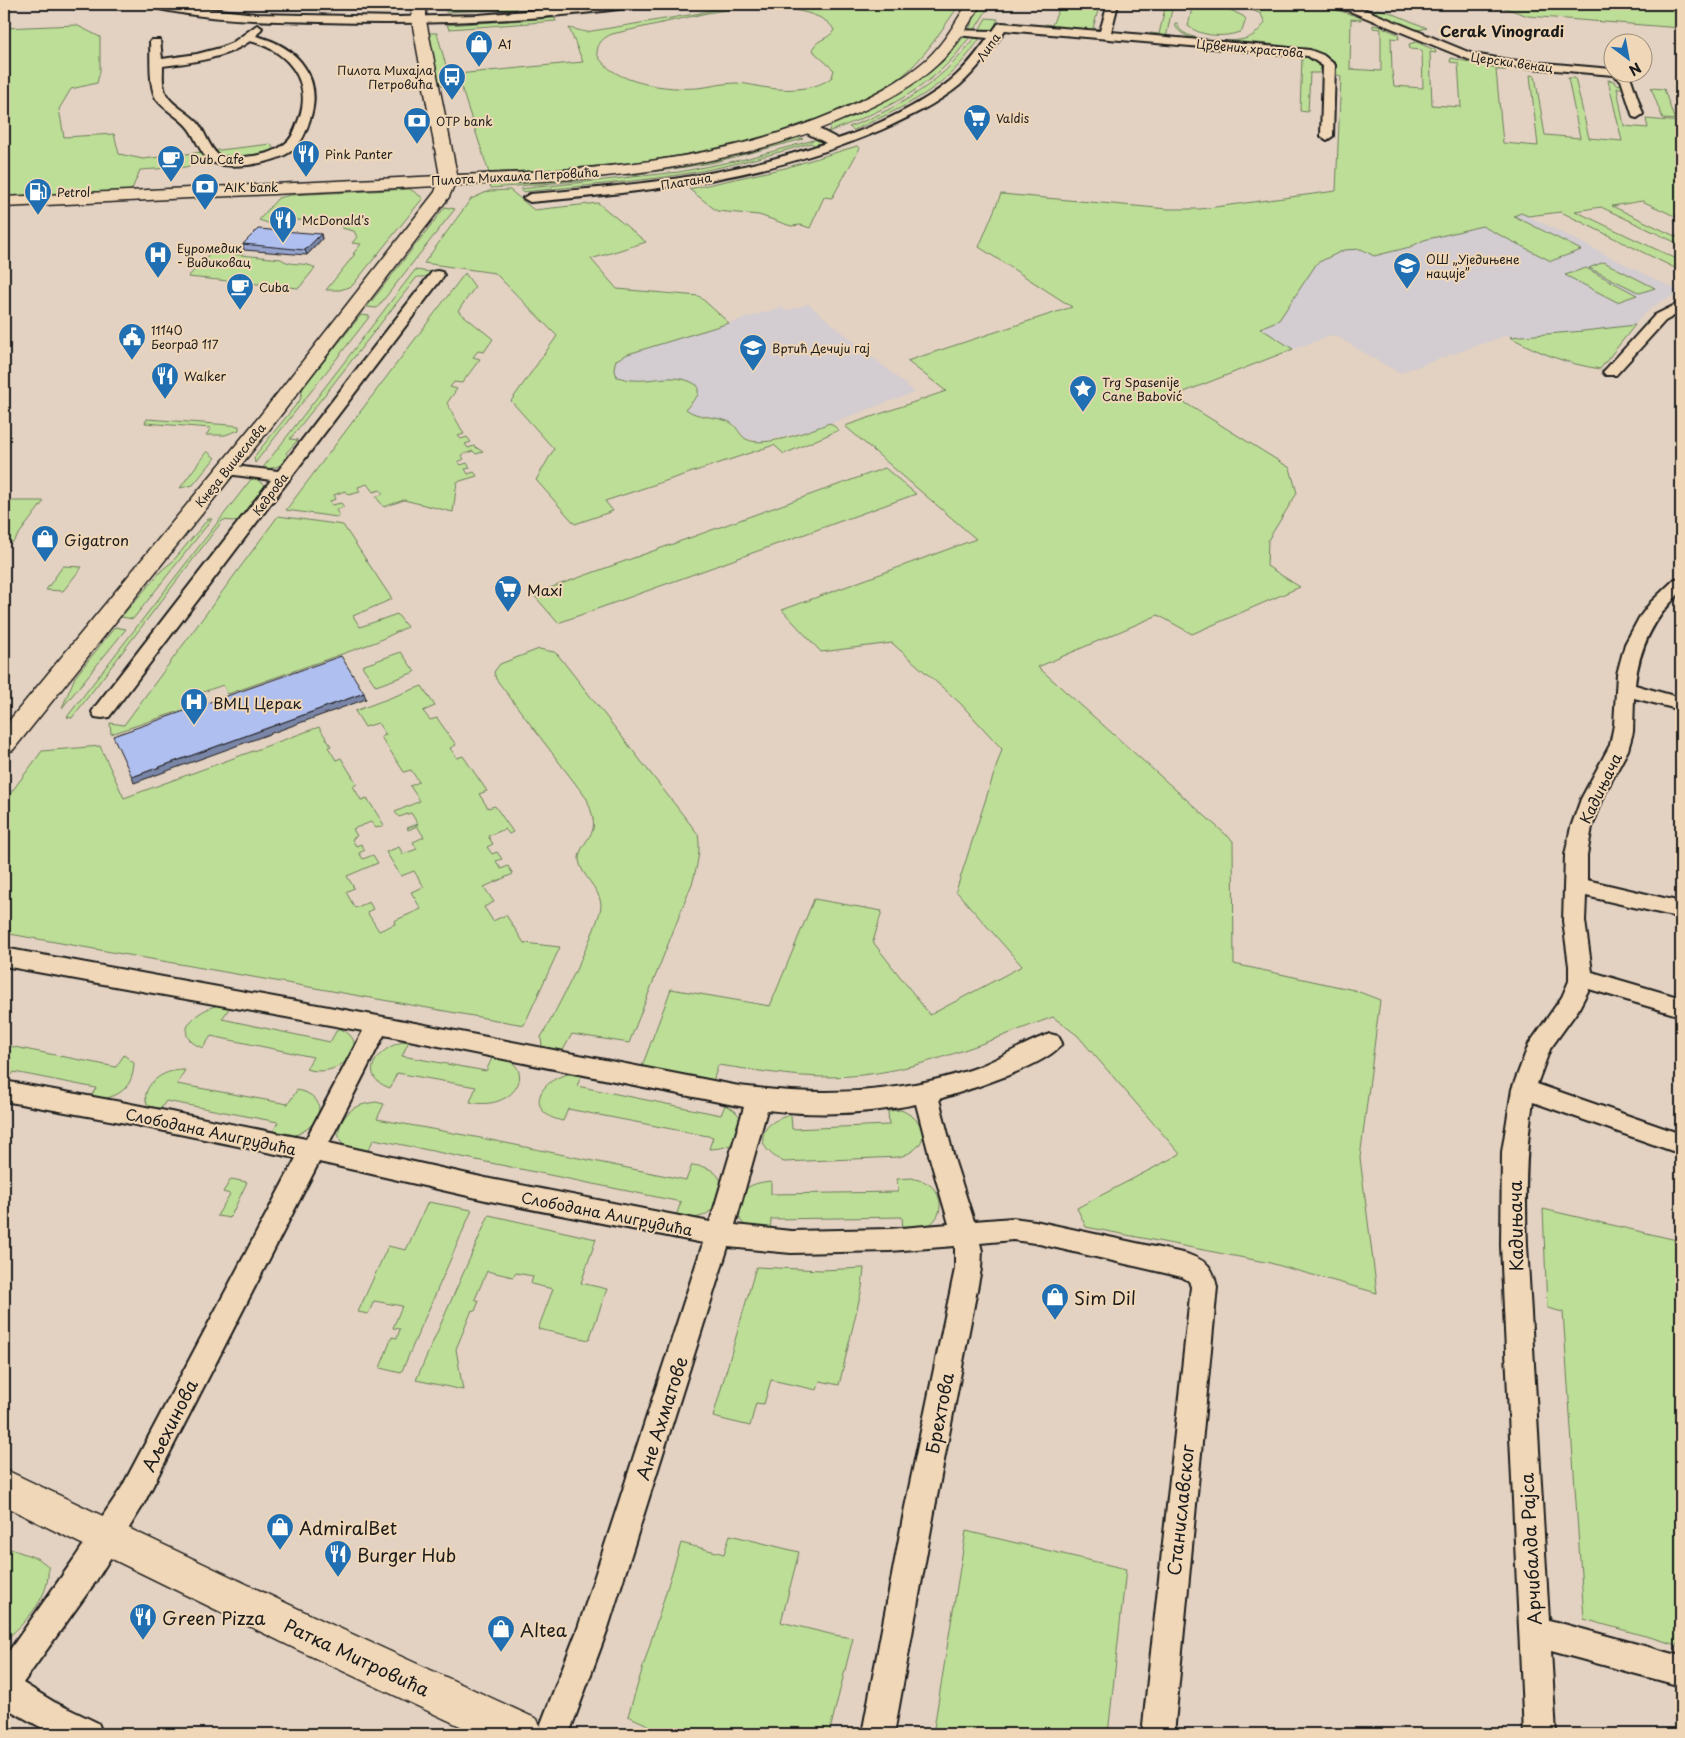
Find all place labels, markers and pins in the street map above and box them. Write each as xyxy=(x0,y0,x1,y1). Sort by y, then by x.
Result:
shop icon: A1 xyxy=(464,29,494,68)
place label: A1 xyxy=(498,35,511,53)
place label: Пилота Михајла Петровића xyxy=(337,61,434,93)
bus stop icon: Пилота Михајла Петровића xyxy=(437,62,467,101)
supermarket icon: Valdis xyxy=(962,103,992,142)
bank icon: OTP bank xyxy=(402,106,432,145)
place label: Valdis xyxy=(996,109,1030,127)
place label: OTP bank xyxy=(436,112,493,130)
restaurant icon: Pink Panter xyxy=(291,139,321,178)
cafe icon: Dub Cafe xyxy=(156,144,186,183)
place label: Pink Panter xyxy=(325,145,393,163)
place label: Dub Cafe xyxy=(190,150,244,168)
bank icon: AIK bank xyxy=(190,172,220,211)
fuel station icon: Petrol xyxy=(23,177,53,216)
place label: AIK bank xyxy=(224,178,278,196)
place label: Petrol xyxy=(57,183,90,201)
restaurant icon: McDonald's xyxy=(268,205,298,244)
place label: McDonald's xyxy=(302,211,370,229)
place label: Еуромедик - Видиковац xyxy=(177,239,251,271)
hospital icon: Еуромедик - Видиковац xyxy=(143,240,173,279)
place label: ОШ „Уједињене нације” xyxy=(1426,250,1520,282)
school or university icon: ОШ „Уједињене нације” xyxy=(1392,251,1422,290)
cafe icon: Cuba xyxy=(225,272,255,311)
place label: Cuba xyxy=(259,278,290,296)
place label: 11140 Београд 117 xyxy=(151,321,219,353)
public building icon: 11140 Београд 117 xyxy=(117,322,147,361)
school or university icon: Вртић Дечији гај xyxy=(738,333,768,372)
place label: Вртић Дечији гај xyxy=(772,339,870,357)
restaurant icon: Walker xyxy=(150,361,180,400)
place label: Walker xyxy=(184,367,227,385)
place label: Trg Spasenije Cane Babović xyxy=(1102,373,1182,405)
place icon: Trg Spasenije Cane Babović xyxy=(1068,374,1098,413)
shop icon: Gigatron xyxy=(30,524,60,563)
place label: Gigatron xyxy=(64,528,129,551)
supermarket icon: Maxi xyxy=(493,574,523,613)
place label: Maxi xyxy=(527,578,563,601)
hospital icon: ВМЦ Церак xyxy=(179,687,209,726)
place label: ВМЦ Церак xyxy=(213,691,302,714)
shop icon: Sim Dil xyxy=(1040,1282,1070,1321)
place label: Sim Dil xyxy=(1074,1284,1136,1311)
shop icon: AdmiralBet xyxy=(265,1512,295,1551)
place label: AdmiralBet xyxy=(299,1514,397,1541)
restaurant icon: Burger Hub xyxy=(323,1539,353,1578)
place label: Burger Hub xyxy=(357,1541,456,1568)
restaurant icon: Green Pizza xyxy=(128,1602,158,1641)
place label: Green Pizza xyxy=(162,1604,266,1631)
shop icon: Altea xyxy=(486,1614,516,1653)
place label: Altea xyxy=(520,1616,568,1643)

